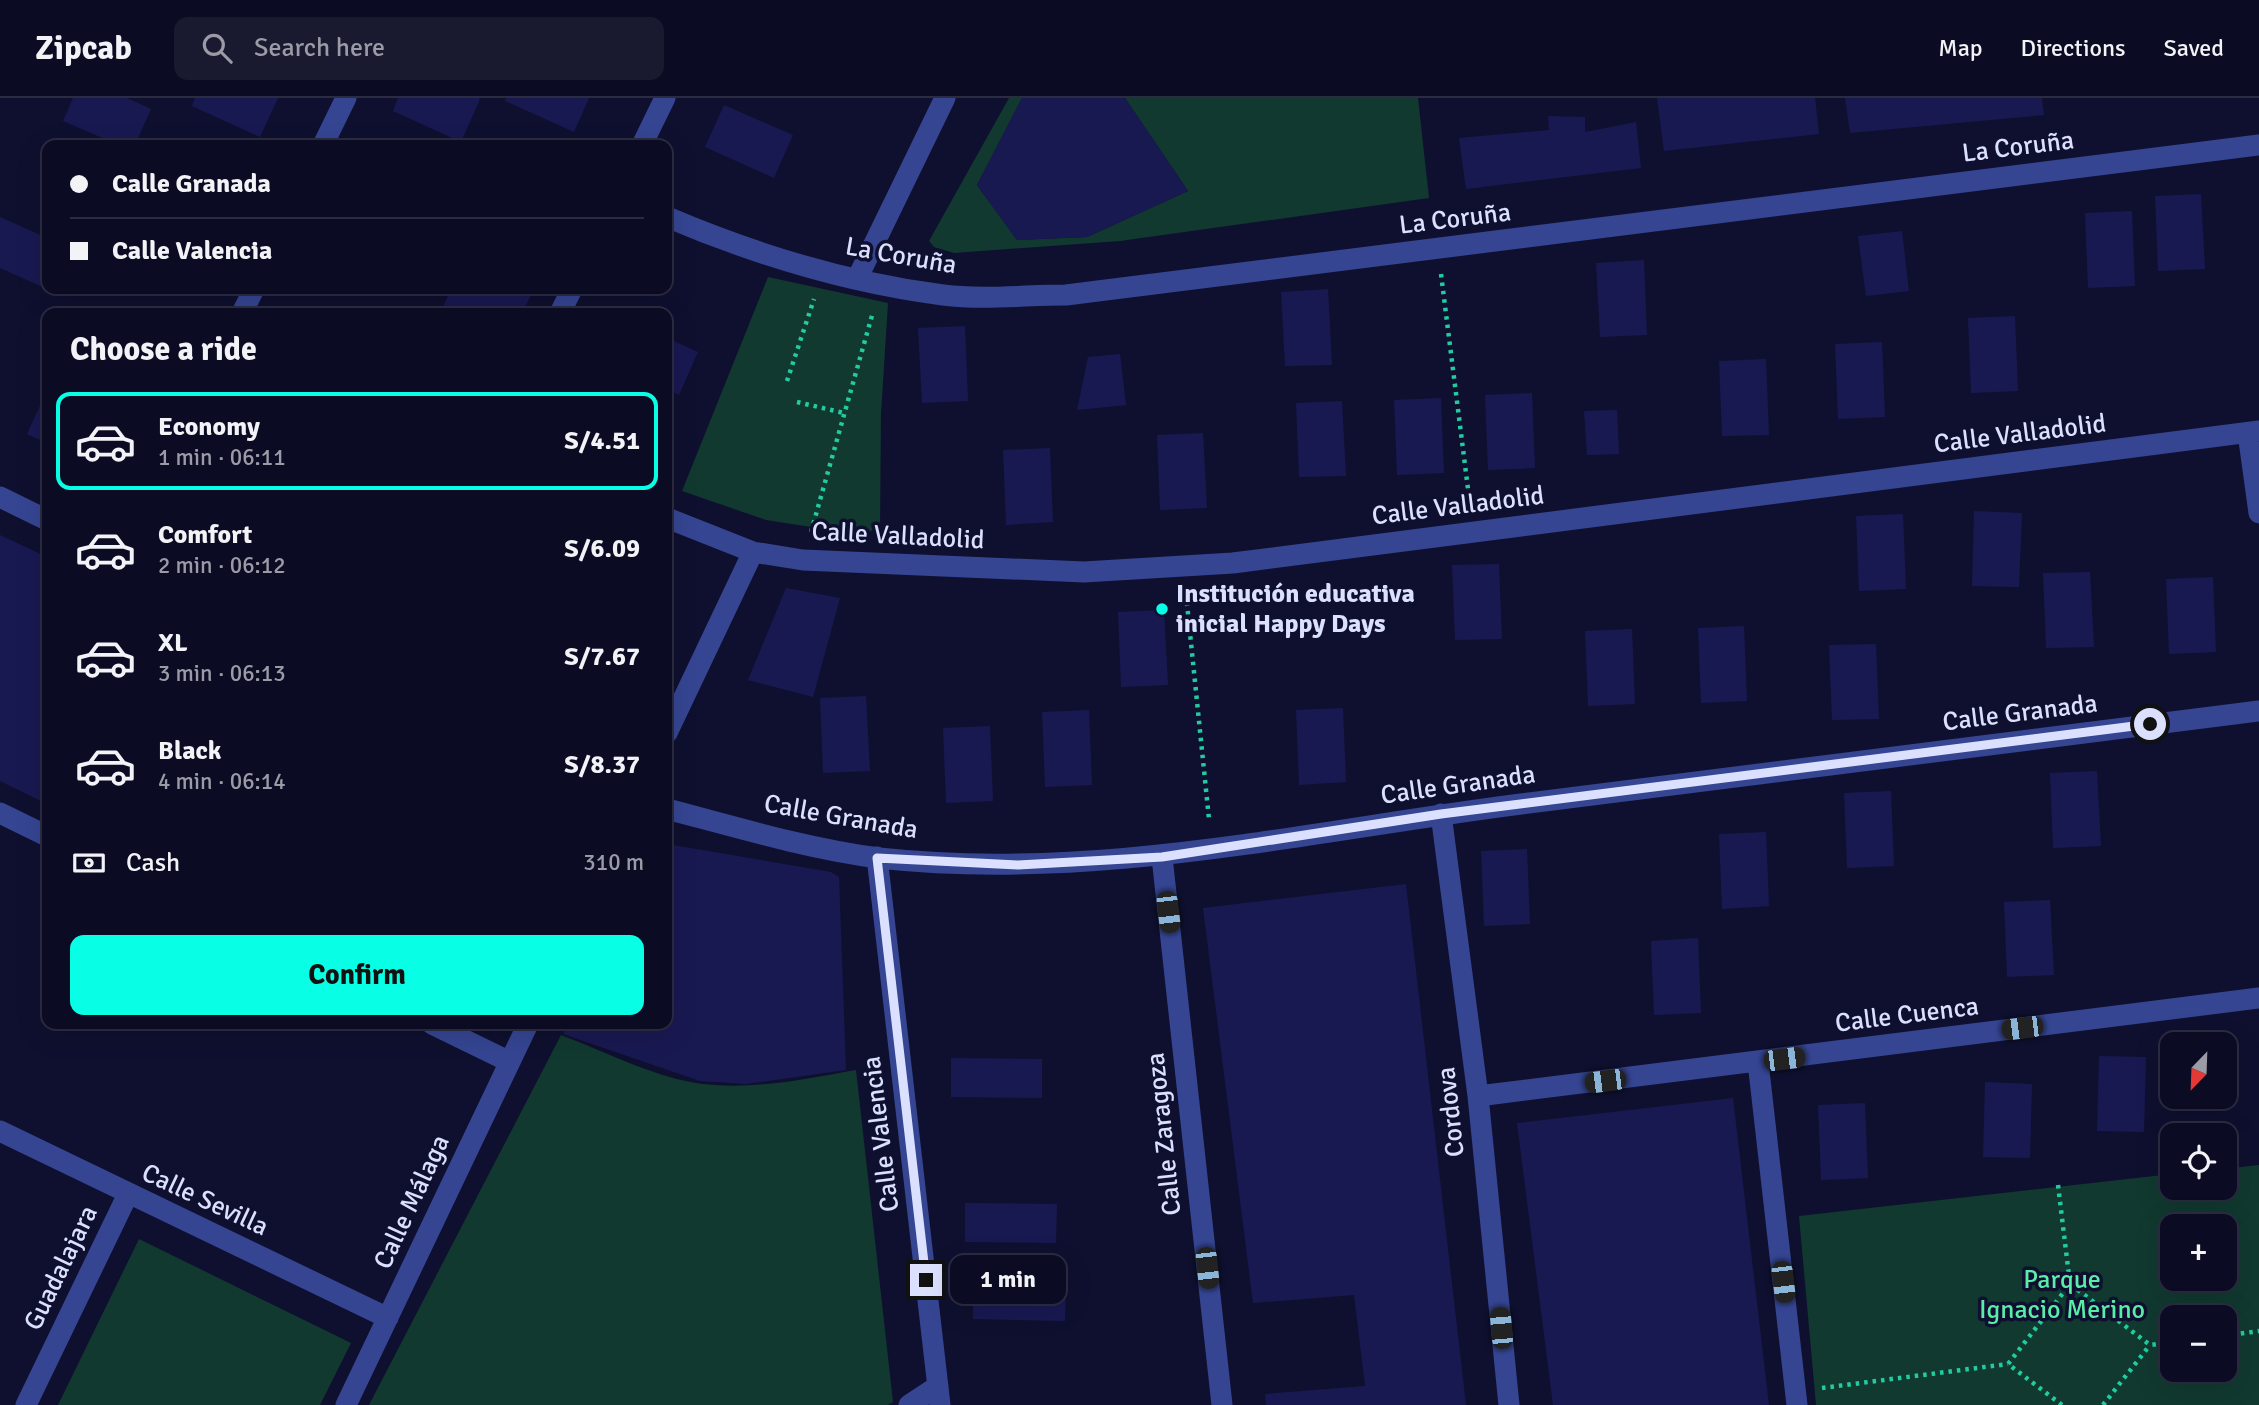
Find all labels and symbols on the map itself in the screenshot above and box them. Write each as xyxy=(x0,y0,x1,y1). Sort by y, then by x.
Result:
street label: La Coruña xyxy=(1960,124,2076,170)
street label: La Coruña xyxy=(1397,196,1513,242)
street label: La Coruña xyxy=(843,230,959,282)
street label: Calle Valladolid xyxy=(1932,408,2108,460)
street label: Calle Valladolid xyxy=(1370,480,1546,532)
street label: Calle Valladolid xyxy=(811,515,985,557)
place label: Institución educativa inicial Happy Days xyxy=(1176,578,1415,640)
marker: Institución educativa inicial Happy Days xyxy=(1154,601,1170,617)
street label: Calle Granada xyxy=(1941,688,2099,738)
route start xyxy=(2134,708,2166,740)
street label: Calle Granada xyxy=(1379,758,1537,812)
street label: Calle Granada xyxy=(762,788,920,846)
car xyxy=(1156,890,1181,934)
street label: Calle Cuenca xyxy=(1833,990,1981,1040)
car xyxy=(2000,1015,2045,1041)
north arrow xyxy=(2160,1032,2236,1110)
car xyxy=(1762,1046,1807,1072)
street label: Calle Zaragoza xyxy=(1140,1051,1188,1217)
street label: Calle Valencia xyxy=(856,1054,906,1214)
street label: Cordova xyxy=(1430,1065,1472,1159)
car xyxy=(1583,1068,1628,1094)
street label: Calle Málaga xyxy=(367,1130,457,1274)
street label: Calle Sevilla xyxy=(137,1157,273,1243)
street label: Guadalajara xyxy=(17,1200,105,1336)
car xyxy=(1195,1246,1220,1290)
callout: 1 min xyxy=(950,1256,1066,1304)
car xyxy=(1771,1260,1796,1304)
route end xyxy=(910,1264,942,1296)
park label: Parque Ignacio Merino xyxy=(1979,1264,2145,1326)
car xyxy=(1489,1306,1514,1350)

